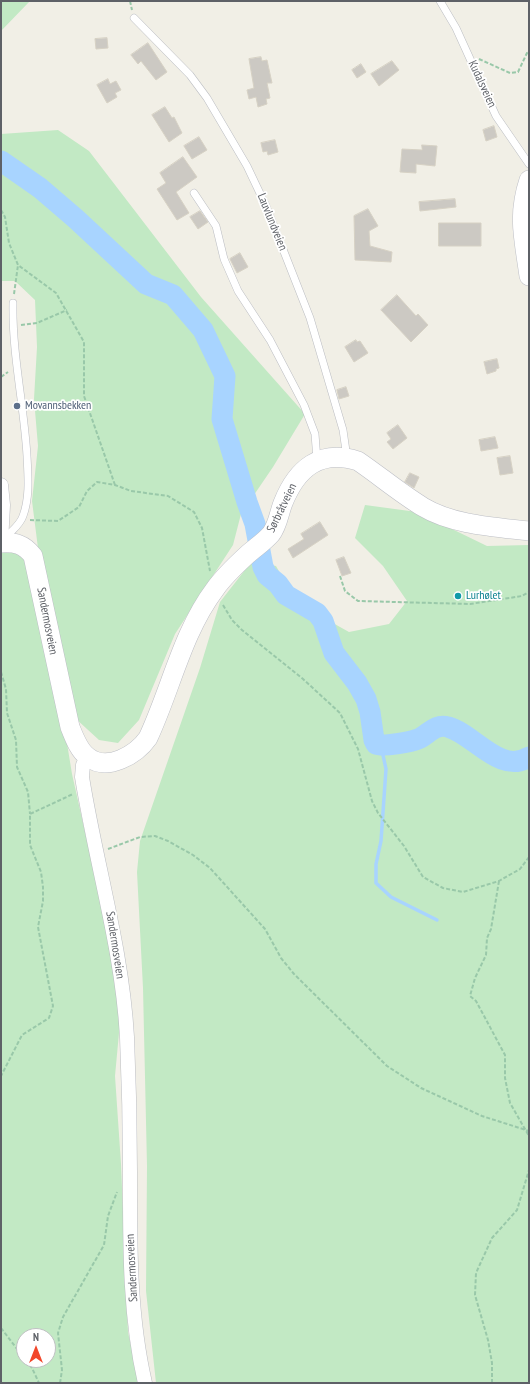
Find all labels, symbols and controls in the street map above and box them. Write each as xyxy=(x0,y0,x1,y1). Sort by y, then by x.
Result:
street label: Kudalsveien xyxy=(465,58,499,110)
street label: Lauvlundveien xyxy=(254,191,290,253)
place label: Movannsbekken xyxy=(25,399,91,413)
marker: Movannsbekken xyxy=(12,401,22,411)
street label: Sørbråtveien xyxy=(264,481,300,535)
street label: Sandermosveien xyxy=(33,586,61,656)
place label: Lurhølet xyxy=(466,589,501,603)
marker: Lurhølet xyxy=(453,591,463,601)
street label: Sandermosveien xyxy=(103,910,127,980)
street label: Sandermosveien xyxy=(123,1234,141,1302)
north arrow xyxy=(16,1328,56,1368)
text: N xyxy=(33,1330,39,1344)

